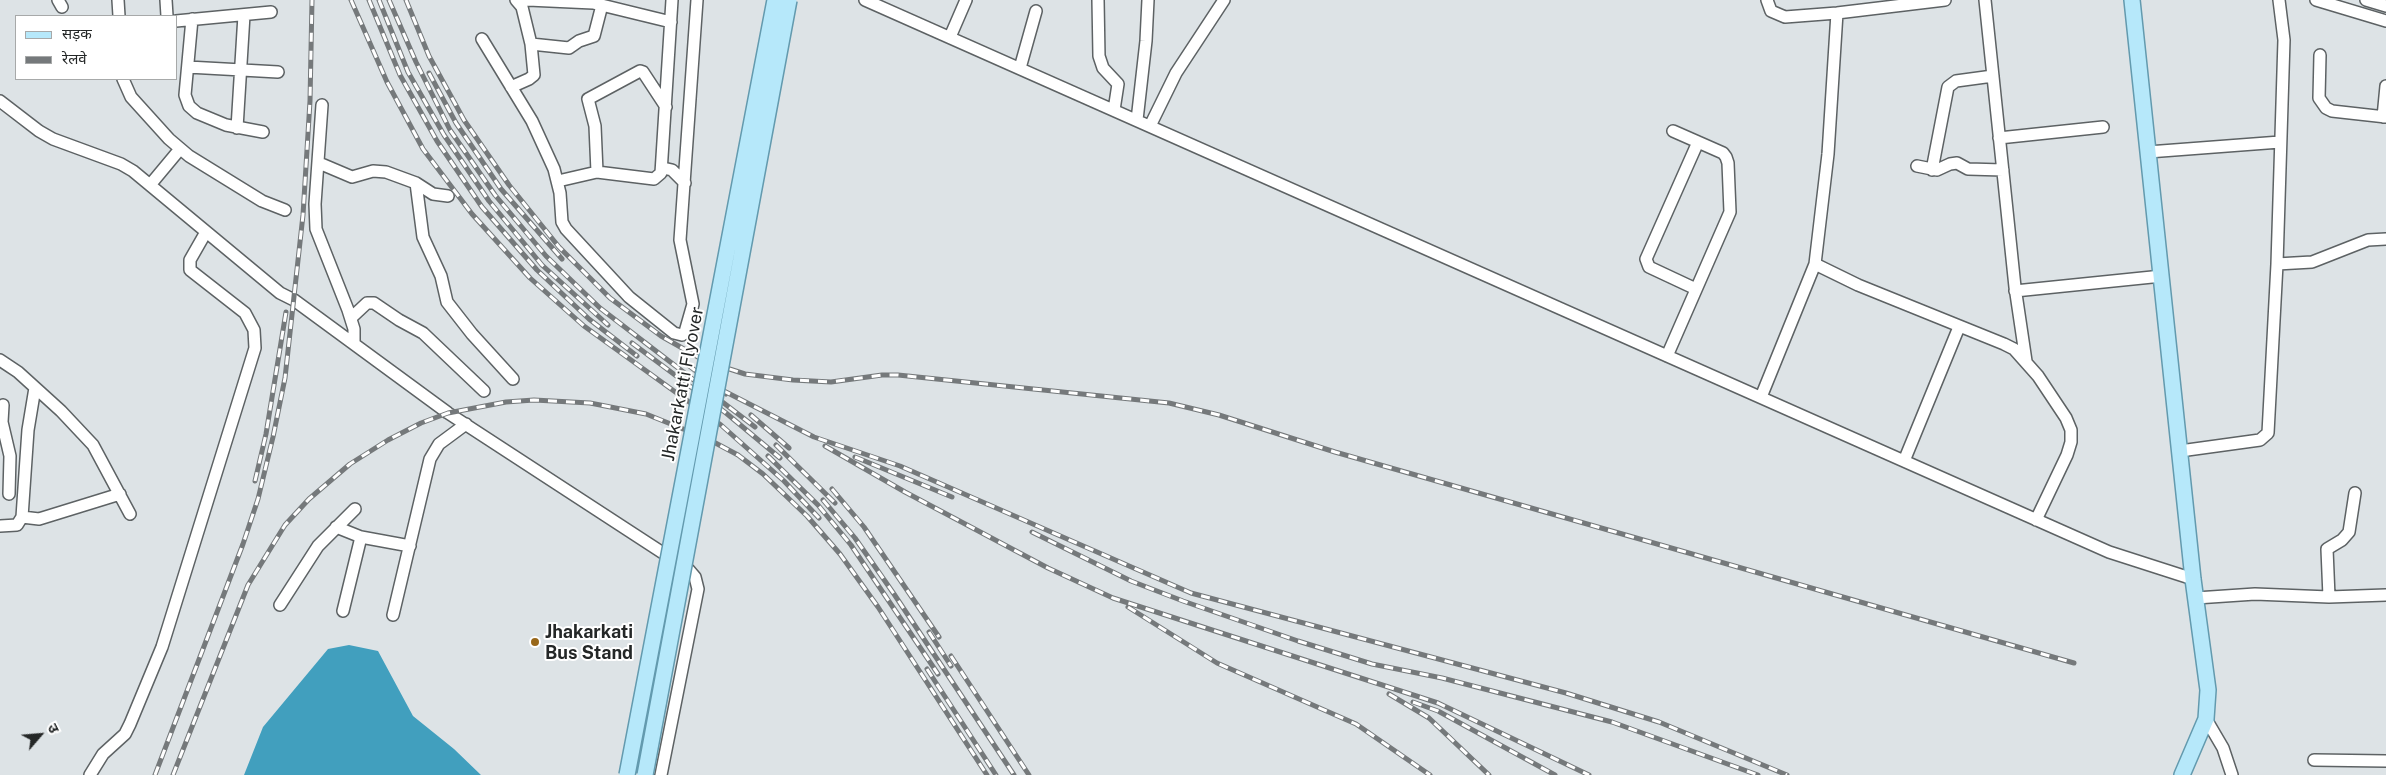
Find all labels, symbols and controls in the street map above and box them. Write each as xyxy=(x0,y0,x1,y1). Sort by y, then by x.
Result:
legend xyxy=(15,15,178,80)
text: सड़क xyxy=(62,25,92,42)
text: रेलवे xyxy=(62,50,87,67)
street label: Jhakarkatti Flyover xyxy=(657,305,709,463)
place label: Jhakarkati Bus Stand xyxy=(545,621,633,664)
marker: Jhakarkati Bus Stand xyxy=(529,636,541,648)
north arrow xyxy=(15,710,65,760)
text: उ xyxy=(44,721,62,735)

